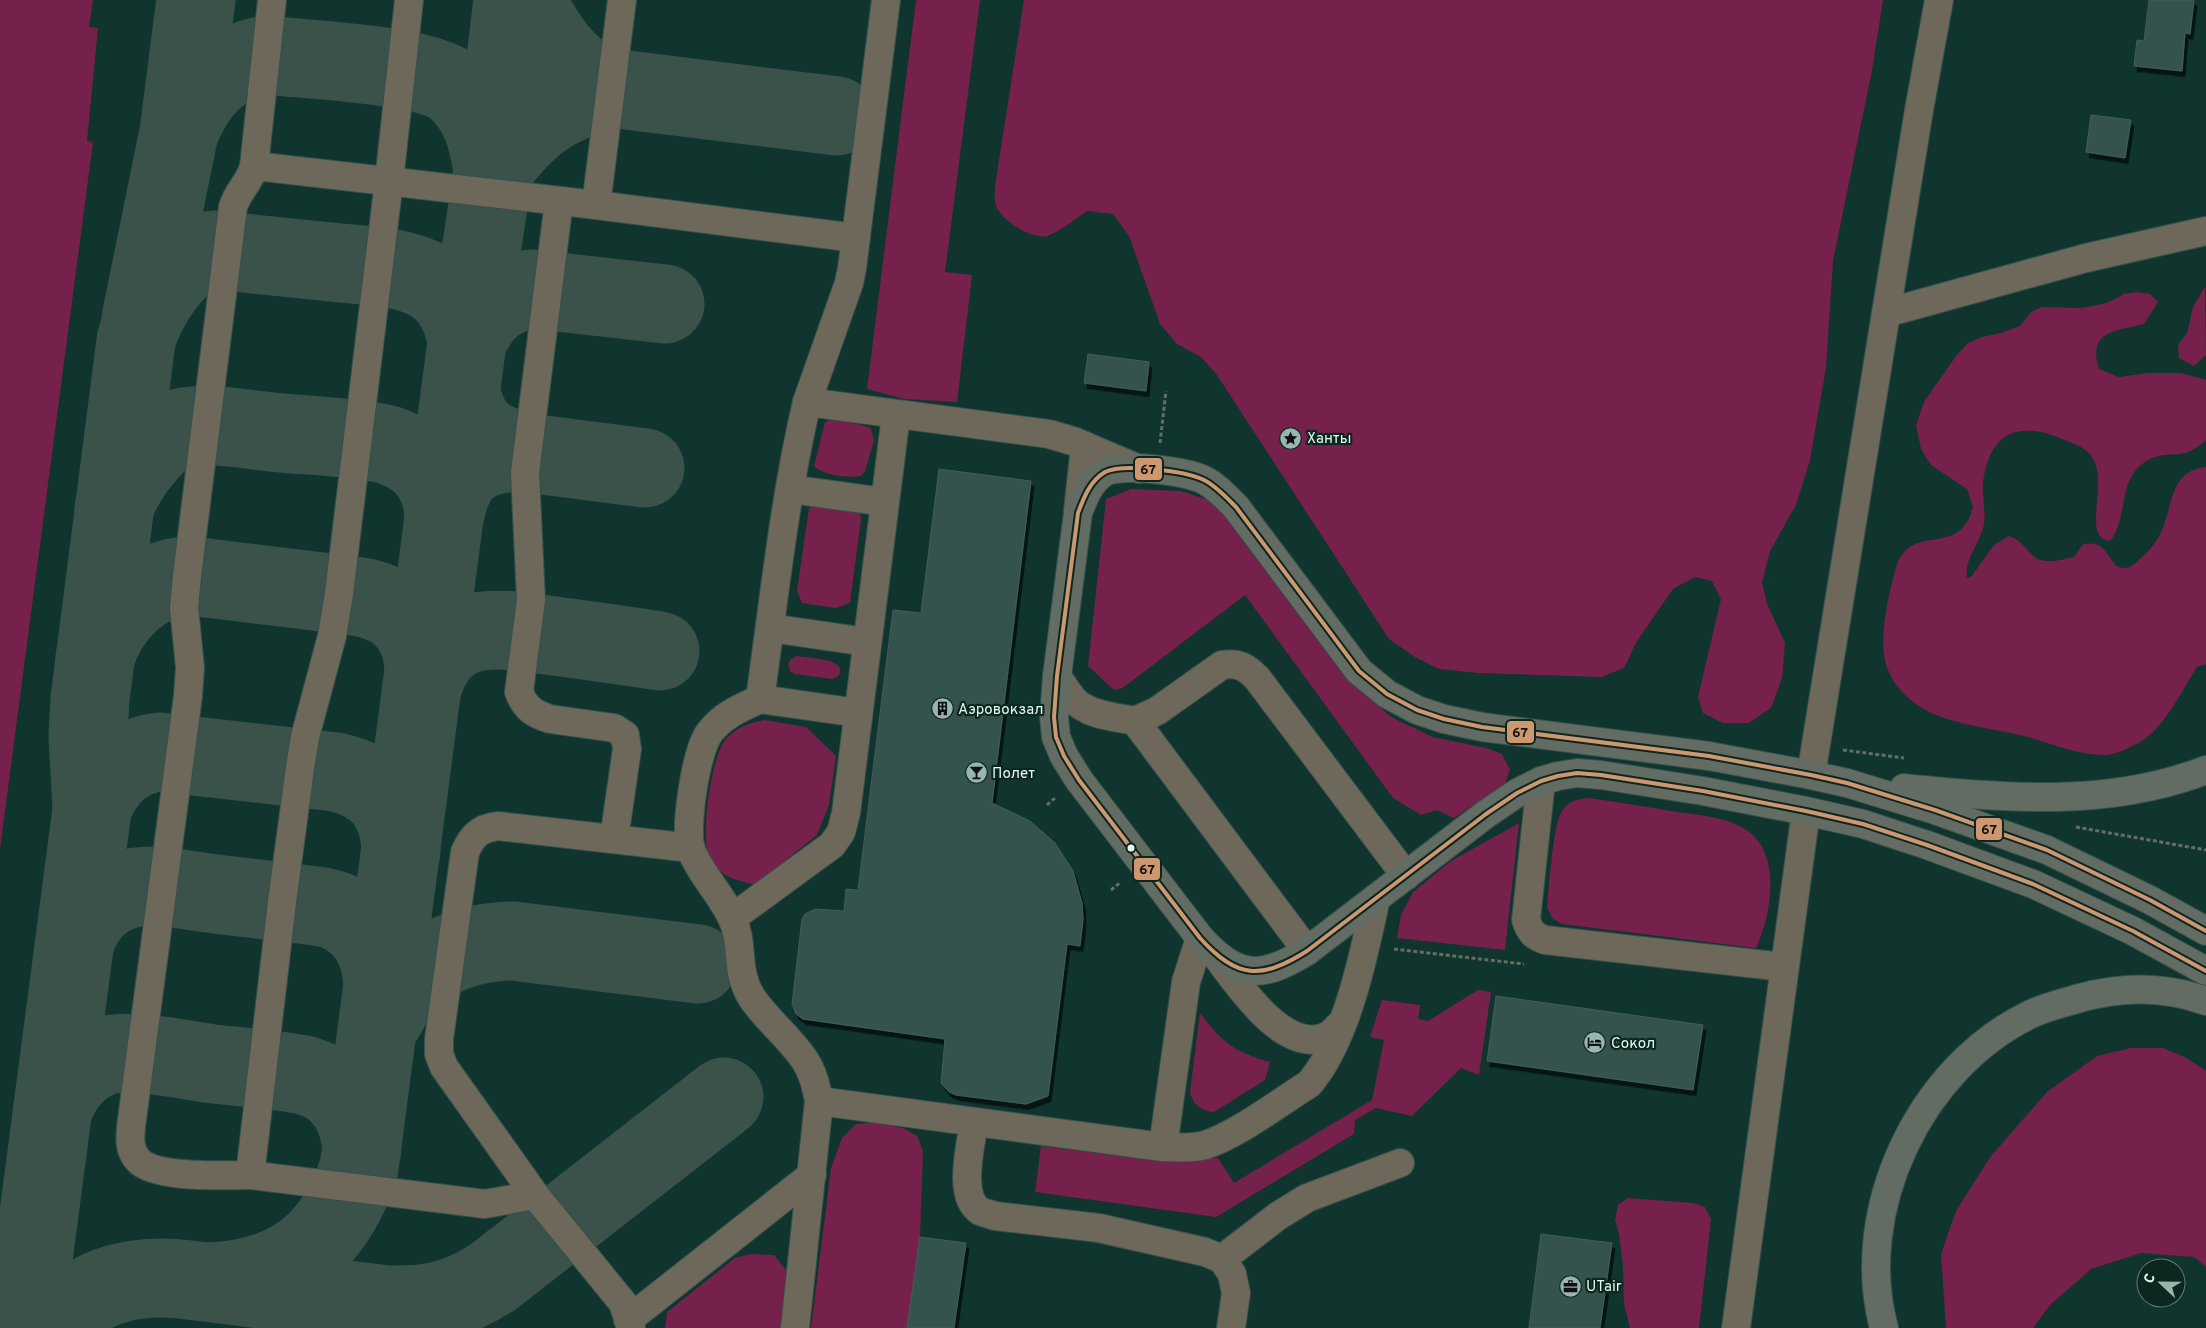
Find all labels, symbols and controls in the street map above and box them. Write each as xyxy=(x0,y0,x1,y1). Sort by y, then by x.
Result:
place icon: Ханты xyxy=(1279,426,1303,450)
place label: Ханты xyxy=(1307,430,1351,449)
line badge: 67 xyxy=(1134,457,1163,481)
text: 67 xyxy=(1140,462,1156,479)
building icon: Аэровокзал xyxy=(930,697,954,721)
place label: Аэровокзал xyxy=(958,701,1044,720)
line badge: 67 xyxy=(1506,720,1535,744)
text: 67 xyxy=(1512,725,1528,742)
bar icon: Полет xyxy=(964,761,988,785)
place label: Полет xyxy=(992,765,1035,784)
line badge: 67 xyxy=(1975,817,2003,841)
text: 67 xyxy=(1981,822,1997,839)
unlabelled marker xyxy=(1126,843,1136,853)
line badge: 67 xyxy=(1133,857,1161,881)
text: 67 xyxy=(1139,862,1155,879)
hotel icon: Сокол xyxy=(1583,1031,1607,1055)
place label: Сокол xyxy=(1611,1035,1655,1054)
north arrow xyxy=(2136,1258,2186,1308)
text: С xyxy=(2141,1271,2160,1286)
office icon: UTair xyxy=(1558,1274,1582,1298)
place label: UTair xyxy=(1586,1278,1622,1297)

